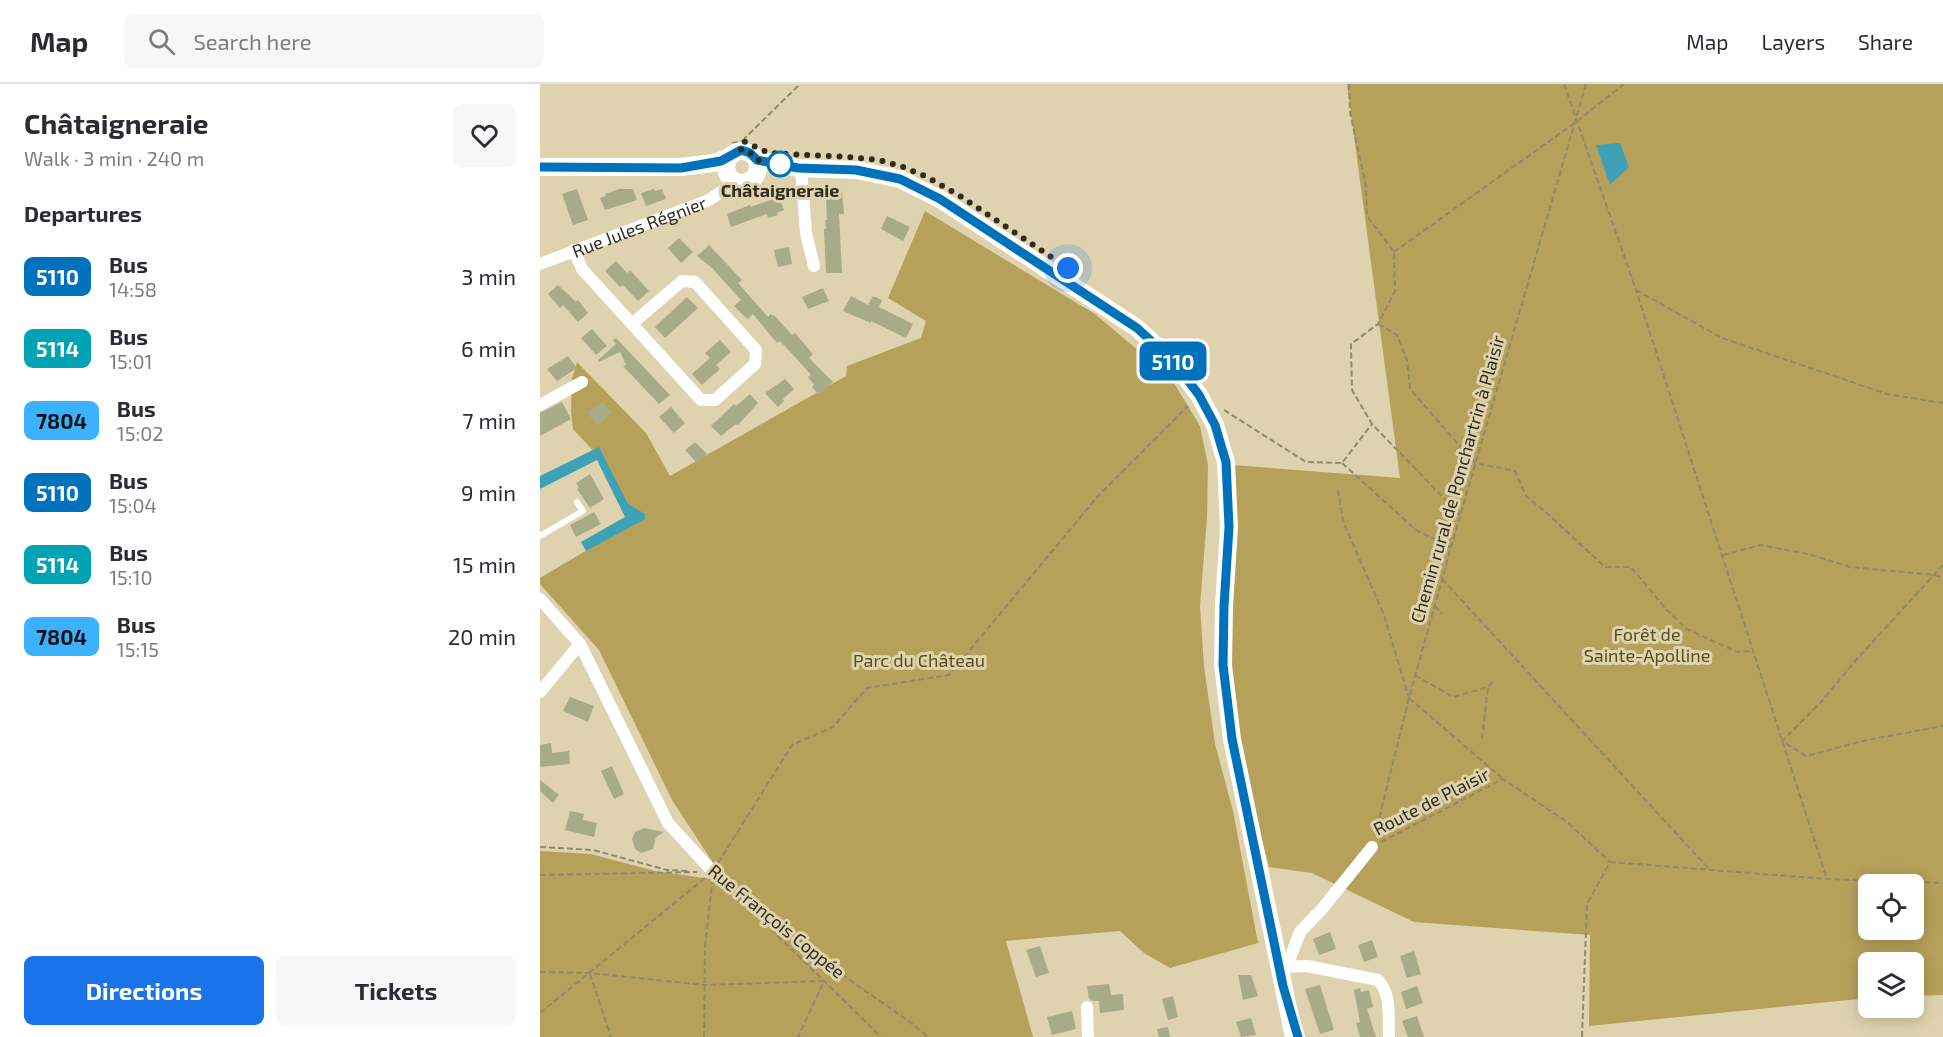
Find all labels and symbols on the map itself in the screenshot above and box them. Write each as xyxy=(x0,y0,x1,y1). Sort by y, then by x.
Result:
marker: Châtaigneraie xyxy=(767,151,793,177)
place label: Châtaigneraie xyxy=(721,179,839,201)
street label: Rue Jules Régnier xyxy=(569,191,709,262)
your location xyxy=(1053,253,1083,283)
street label: Chemin rural de Ponchartrin à Plaisir xyxy=(1405,333,1509,625)
line badge: 5110 xyxy=(1131,342,1215,380)
park label: Forêt de Sainte-Apolline xyxy=(1584,623,1710,666)
park label: Parc du Château xyxy=(853,649,985,671)
street label: Route de Plaisir xyxy=(1369,762,1493,840)
street label: Rue François Coppée xyxy=(704,859,850,984)

